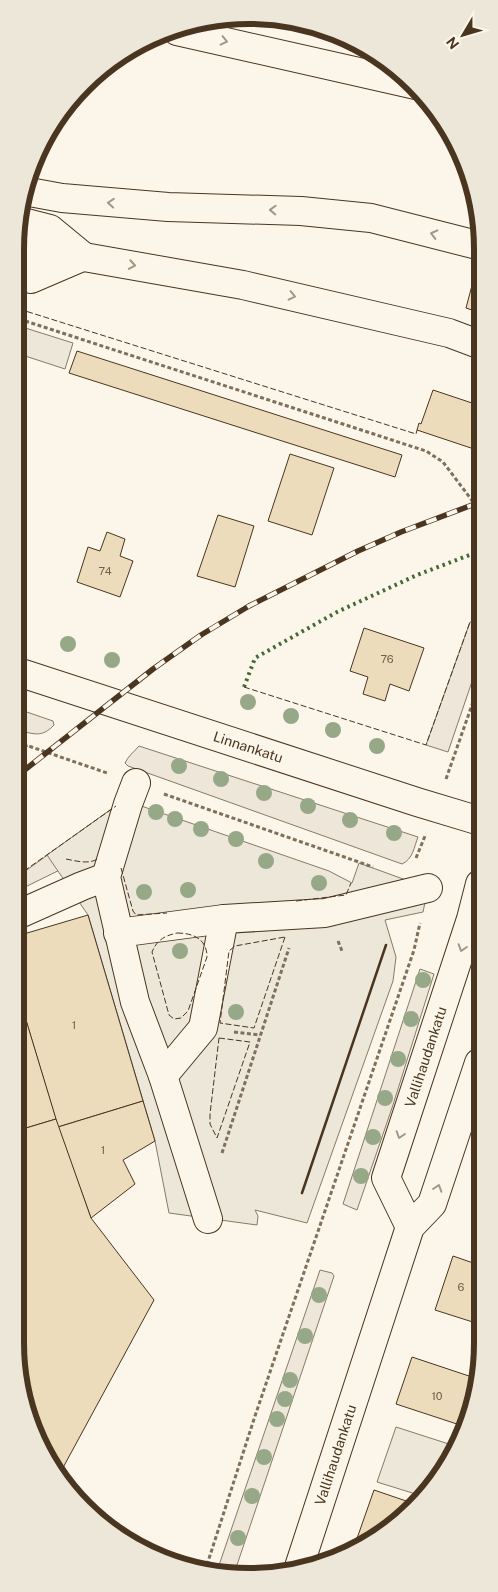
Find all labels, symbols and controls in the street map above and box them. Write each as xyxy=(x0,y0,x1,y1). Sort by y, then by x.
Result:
north arrow xyxy=(438,10,488,60)
text: N xyxy=(443,34,462,52)
one-way arrow xyxy=(220,36,229,46)
one-way arrow xyxy=(107,197,115,208)
one-way arrow xyxy=(269,205,277,215)
one-way arrow xyxy=(429,229,438,240)
one-way arrow xyxy=(128,260,136,270)
one-way arrow xyxy=(287,290,296,301)
house number: 74 xyxy=(98,565,112,577)
house number: 76 xyxy=(380,653,394,665)
street label: Linnankatu xyxy=(211,728,285,766)
one-way arrow xyxy=(457,943,467,951)
street label: Vallihaudankatu xyxy=(402,1004,450,1109)
house number: 1 xyxy=(72,1019,76,1031)
one-way arrow xyxy=(396,1131,406,1139)
house number: 1 xyxy=(101,1144,105,1156)
one-way arrow xyxy=(432,1184,442,1193)
house number: 6 xyxy=(458,1281,465,1293)
house number: 10 xyxy=(431,1390,443,1402)
street label: Vallihaudankatu xyxy=(312,1403,359,1507)

